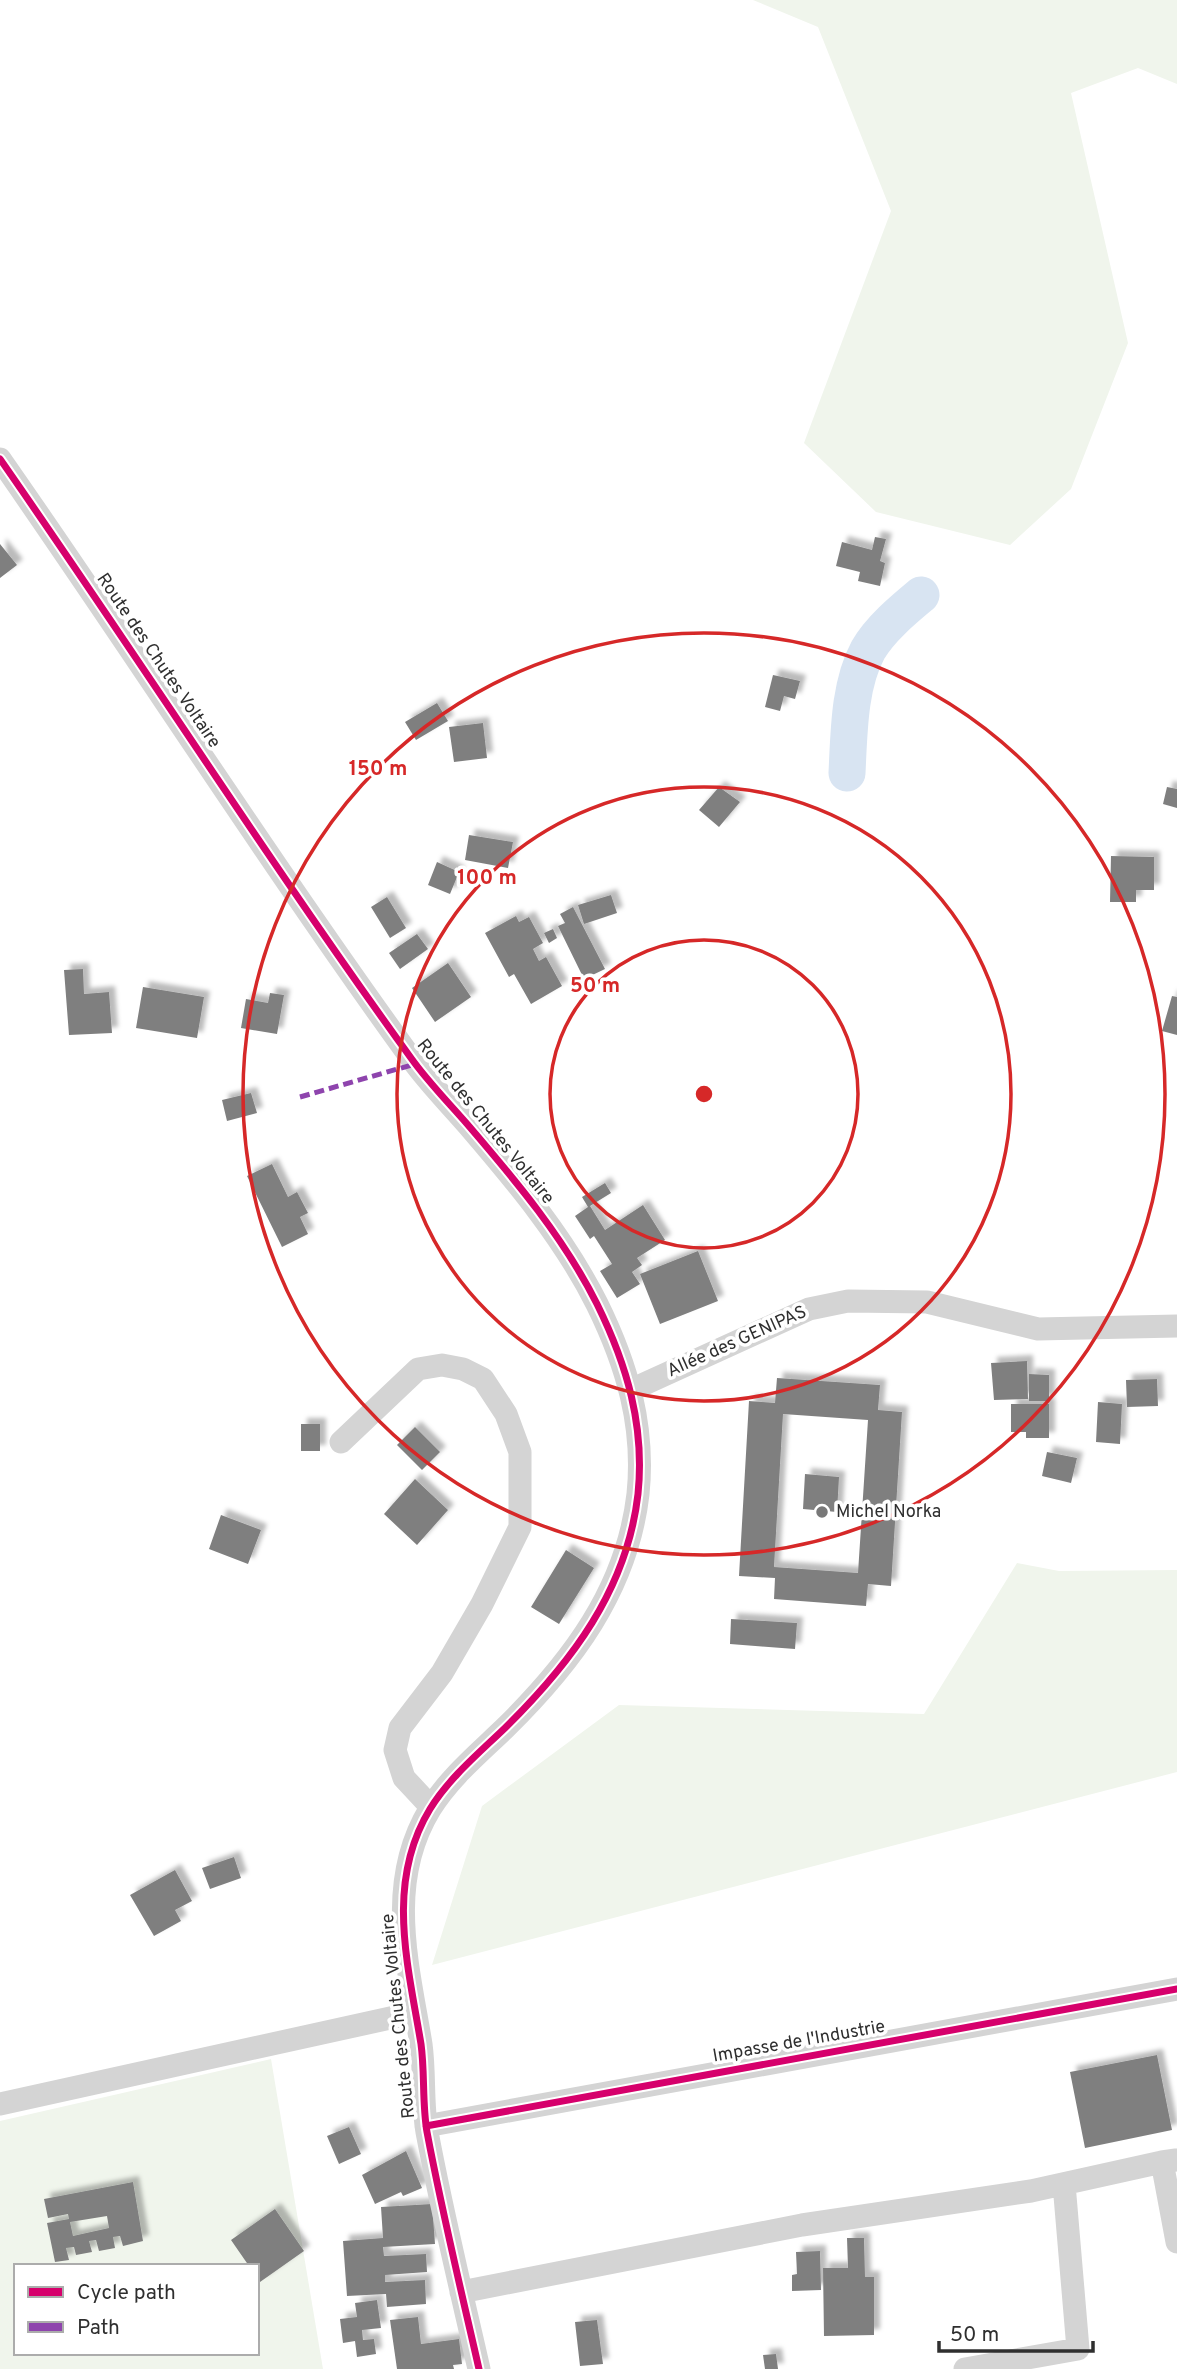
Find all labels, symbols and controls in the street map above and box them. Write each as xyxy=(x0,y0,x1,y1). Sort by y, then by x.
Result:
street label: Route des Chutes Voltaire xyxy=(91,569,225,753)
text: 150 m xyxy=(349,756,407,783)
text: 100 m xyxy=(457,865,517,892)
text: 50 m xyxy=(570,973,620,1000)
street label: Route des Chutes Voltaire xyxy=(411,1035,559,1209)
centre of rings xyxy=(692,1082,716,1106)
street label: Allée des GENIPAS xyxy=(664,1301,810,1383)
place label: Michel Norka xyxy=(836,1501,941,1524)
marker: Michel Norka xyxy=(814,1504,830,1520)
street label: Route des Chutes Voltaire xyxy=(377,1912,421,2120)
street label: Impasse de l'Industrie xyxy=(711,2015,887,2069)
legend xyxy=(14,2264,259,2355)
text: Cycle path xyxy=(77,2280,176,2307)
scale bar xyxy=(939,2310,1093,2354)
text: Path xyxy=(77,2315,120,2342)
text: 50 m xyxy=(950,2322,999,2349)

